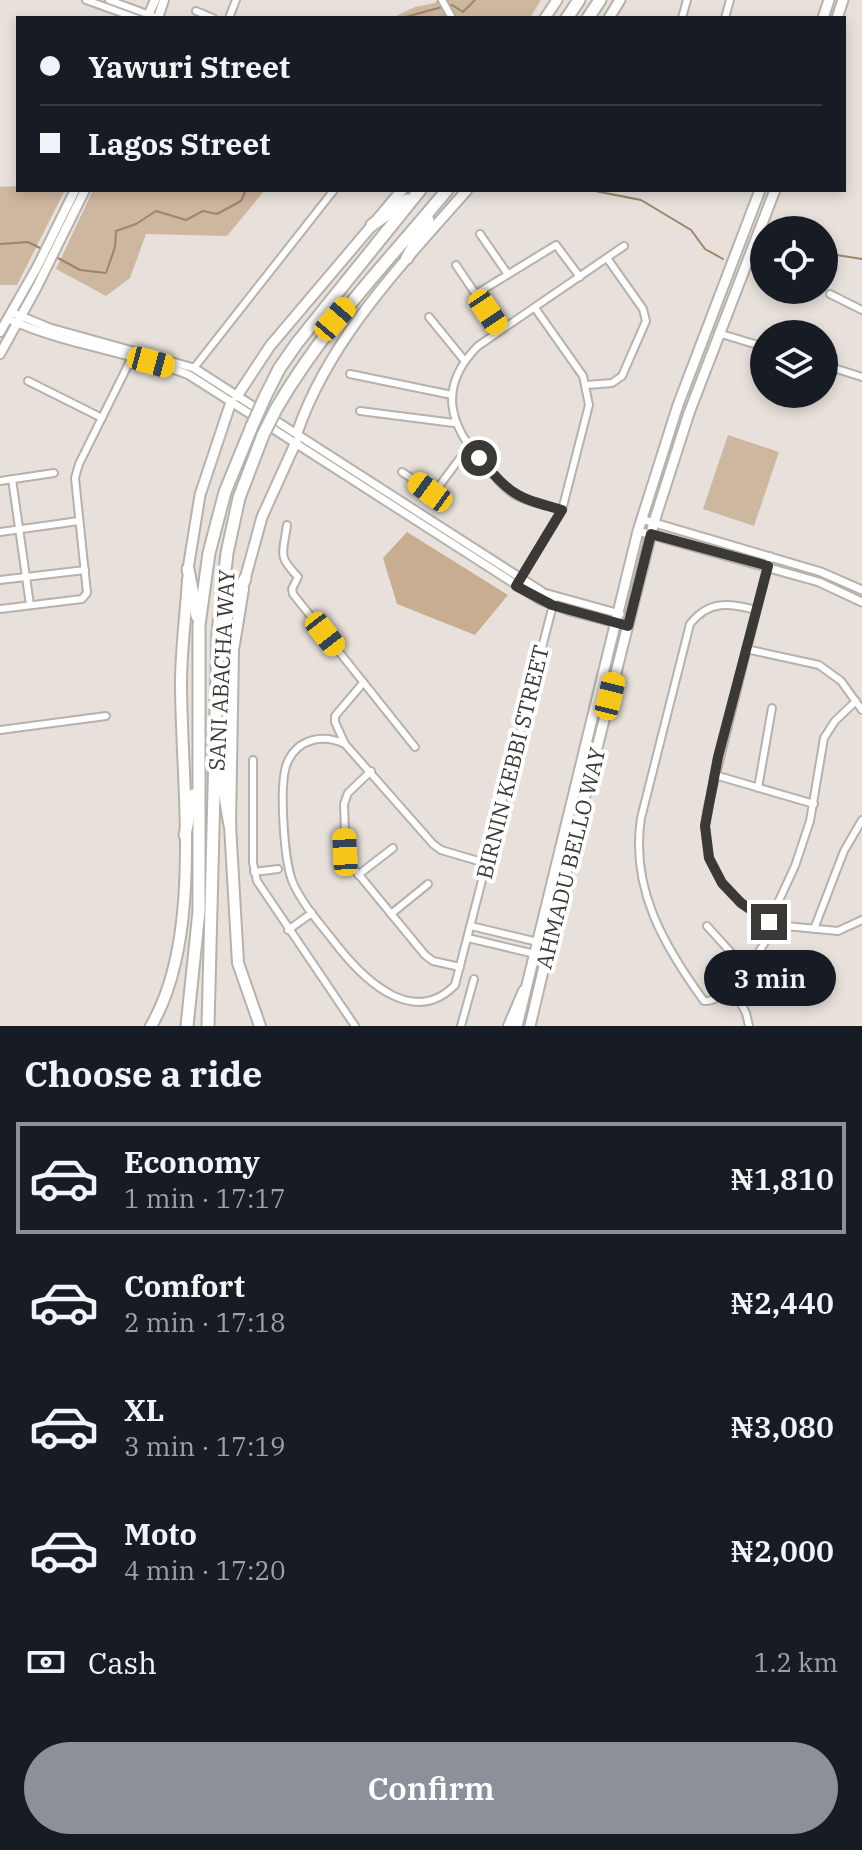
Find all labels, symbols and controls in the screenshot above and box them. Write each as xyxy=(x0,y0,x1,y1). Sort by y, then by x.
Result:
text: Yawuri Street xyxy=(88,47,290,86)
text: Lagos Street xyxy=(88,124,270,163)
map controls xyxy=(750,216,838,408)
button: locate xyxy=(750,216,838,304)
car xyxy=(465,285,511,339)
car xyxy=(310,293,360,345)
button: layers xyxy=(750,320,838,408)
car xyxy=(125,344,177,380)
route start xyxy=(461,440,497,476)
car xyxy=(404,468,456,516)
street label: SANI ABACHA WAY xyxy=(201,568,241,771)
car xyxy=(301,608,349,660)
street label: BIRNIN KEBBI STREET xyxy=(469,642,555,882)
car xyxy=(593,670,627,722)
street label: AHMADU BELLO WAY xyxy=(528,744,612,972)
car xyxy=(332,827,358,877)
route end xyxy=(751,904,787,940)
callout: 3 min xyxy=(703,950,835,1006)
text: 3 min xyxy=(734,961,806,995)
text: Choose a ride xyxy=(24,1050,263,1097)
icon: car xyxy=(28,1142,100,1214)
text: Economy xyxy=(124,1142,260,1181)
text: ₦1,810 xyxy=(730,1159,834,1198)
text: 1 min · 17:17 xyxy=(124,1181,286,1215)
icon: car xyxy=(28,1266,100,1338)
text: Comfort xyxy=(124,1266,245,1305)
text: ₦2,440 xyxy=(730,1283,834,1322)
text: 2 min · 17:18 xyxy=(124,1305,286,1339)
icon: car xyxy=(28,1390,100,1462)
text: XL xyxy=(124,1390,164,1429)
text: ₦3,080 xyxy=(730,1407,834,1446)
text: 3 min · 17:19 xyxy=(124,1429,286,1463)
icon: car xyxy=(28,1514,100,1586)
text: Moto xyxy=(124,1514,197,1553)
text: ₦2,000 xyxy=(730,1531,834,1570)
text: 4 min · 17:20 xyxy=(124,1553,286,1587)
icon: cash xyxy=(24,1640,68,1684)
text: Cash xyxy=(88,1643,157,1682)
text: 1.2 km xyxy=(754,1645,838,1679)
button: Confirm xyxy=(24,1742,838,1834)

